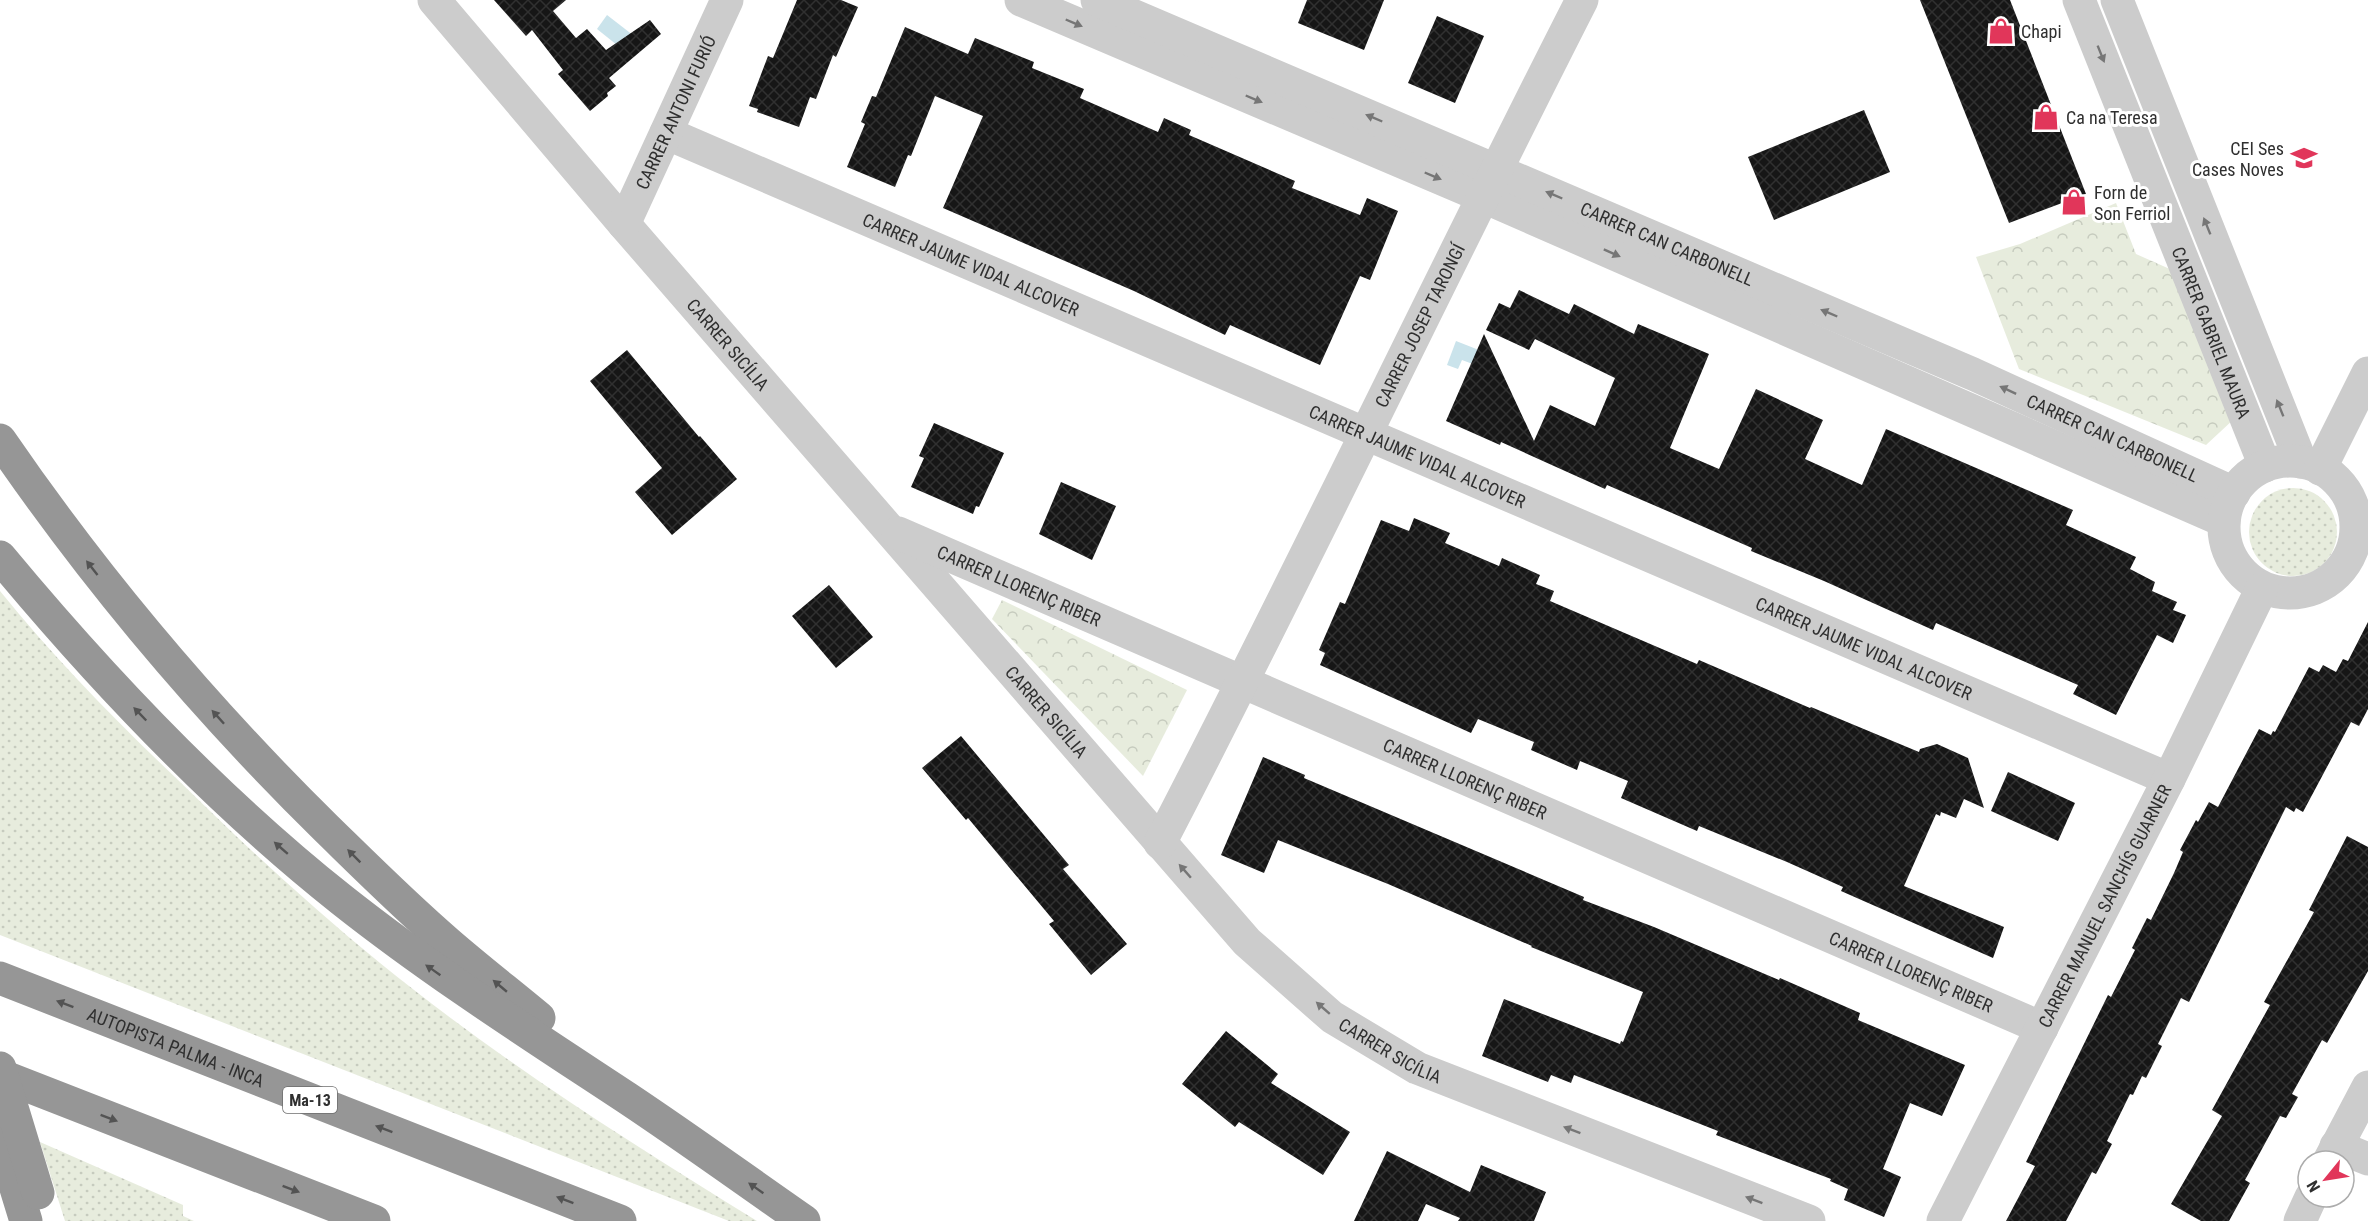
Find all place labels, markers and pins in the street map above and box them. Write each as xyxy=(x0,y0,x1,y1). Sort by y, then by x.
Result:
shop icon: Chapi xyxy=(1986,16,2016,46)
place label: Chapi xyxy=(2021,21,2062,42)
shop icon: Ca na Teresa xyxy=(2031,102,2061,132)
place label: Ca na Teresa xyxy=(2066,107,2158,128)
place label: CEI Ses Cases Noves xyxy=(2192,138,2284,180)
school or university icon: CEI Ses Cases Noves xyxy=(2289,143,2319,173)
place label: Forn de Son Ferriol xyxy=(2094,182,2170,224)
shop icon: Forn de Son Ferriol xyxy=(2059,187,2089,217)

